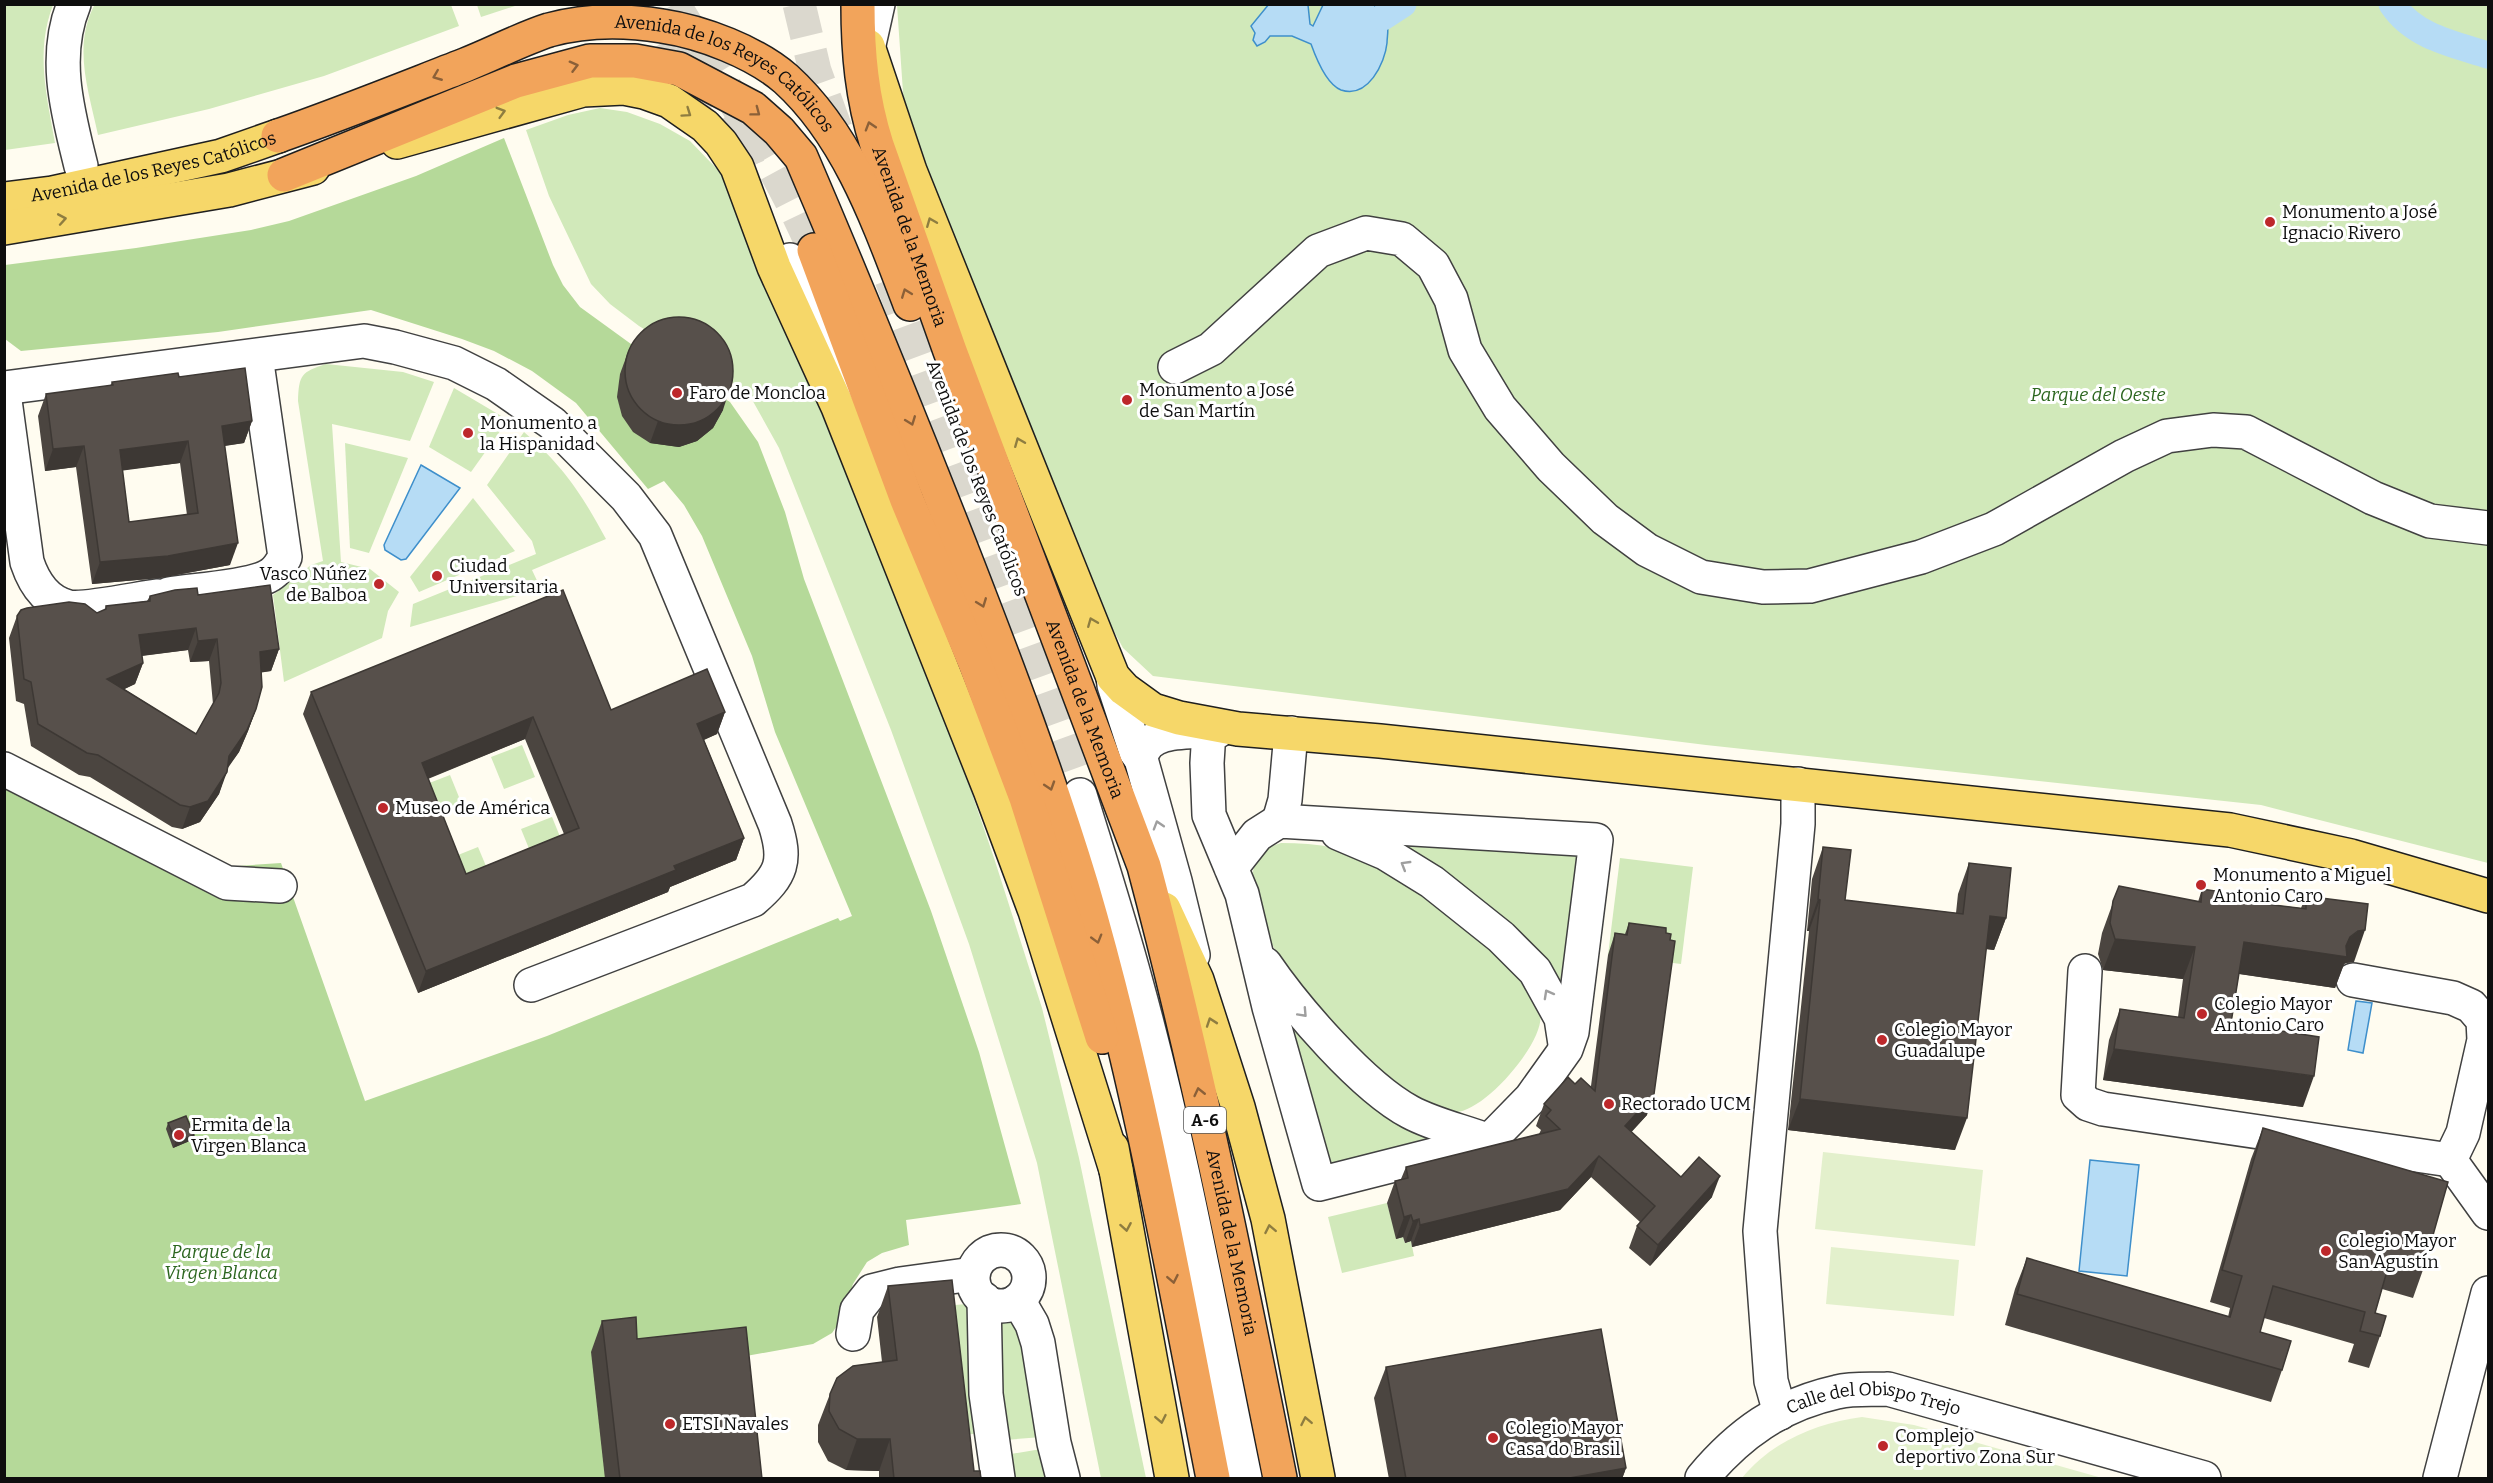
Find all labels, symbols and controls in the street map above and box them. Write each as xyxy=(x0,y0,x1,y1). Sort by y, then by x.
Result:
street label: Avenida de los Reyes Católicos xyxy=(614,11,839,137)
one-way arrow xyxy=(569,60,579,73)
one-way arrow xyxy=(433,69,444,81)
one-way arrow xyxy=(750,104,761,115)
one-way arrow xyxy=(681,106,692,117)
one-way arrow xyxy=(495,107,506,119)
one-way arrow xyxy=(865,121,878,132)
street label: Avenida de los Reyes Católicos xyxy=(29,127,279,207)
street label: Avenida de la Memoria xyxy=(867,143,952,330)
place label: Monumento a José Ignacio Rivero xyxy=(2282,201,2437,244)
one-way arrow xyxy=(58,213,67,225)
marker: Monumento a José Ignacio Rivero xyxy=(2263,215,2277,229)
one-way arrow xyxy=(925,217,938,227)
one-way arrow xyxy=(901,289,913,300)
street label: Avenida de los Reyes Católicos xyxy=(922,357,1032,599)
place label: Monumento a José de San Martín xyxy=(1139,379,1294,422)
place label: Faro de Moncloa xyxy=(689,382,826,404)
park label: Parque del Oeste xyxy=(2030,384,2166,406)
marker: Faro de Moncloa xyxy=(670,386,684,400)
marker: Monumento a José de San Martín xyxy=(1120,393,1134,407)
place label: Monumento a la Hispanidad xyxy=(480,412,597,455)
one-way arrow xyxy=(904,416,917,426)
marker: Monumento a la Hispanidad xyxy=(461,426,475,440)
one-way arrow xyxy=(1014,437,1026,448)
place label: Ciudad Universitaria xyxy=(449,555,559,598)
place label: Vasco Núñez de Balboa xyxy=(259,563,367,606)
marker: Ciudad Universitaria xyxy=(430,569,444,583)
marker: Vasco Núñez de Balboa xyxy=(372,577,386,591)
one-way arrow xyxy=(975,597,987,608)
street label: Avenida de la Memoria xyxy=(1041,616,1129,802)
one-way arrow xyxy=(1086,618,1099,628)
one-way arrow xyxy=(1042,780,1055,791)
place label: Museo de América xyxy=(395,797,550,819)
marker: Museo de América xyxy=(376,801,390,815)
one-way arrow xyxy=(1153,820,1165,831)
one-way arrow xyxy=(1401,861,1411,873)
place label: Monumento a Miguel Antonio Caro xyxy=(2213,864,2391,907)
marker: Monumento a Miguel Antonio Caro xyxy=(2194,878,2208,892)
one-way arrow xyxy=(1090,933,1102,944)
one-way arrow xyxy=(1544,990,1555,1001)
place label: Colegio Mayor Antonio Caro xyxy=(2214,993,2332,1036)
one-way arrow xyxy=(1296,1006,1307,1017)
marker: Colegio Mayor Antonio Caro xyxy=(2195,1007,2209,1021)
one-way arrow xyxy=(1205,1017,1218,1028)
place label: Colegio Mayor Guadalupe xyxy=(1894,1019,2012,1062)
marker: Colegio Mayor Guadalupe xyxy=(1875,1033,1889,1047)
one-way arrow xyxy=(1193,1087,1206,1097)
place label: Rectorado UCM xyxy=(1621,1093,1751,1115)
marker: Rectorado UCM xyxy=(1602,1097,1616,1111)
road number: A-6 xyxy=(1184,1107,1226,1133)
place label: Ermita de la Virgen Blanca xyxy=(191,1114,307,1157)
marker: Ermita de la Virgen Blanca xyxy=(172,1128,186,1142)
street label: Avenida de la Memoria xyxy=(1201,1147,1262,1337)
one-way arrow xyxy=(1119,1223,1131,1232)
one-way arrow xyxy=(1264,1225,1277,1235)
place label: Colegio Mayor San Agustín xyxy=(2338,1230,2456,1273)
park label: Parque de la Virgen Blanca xyxy=(164,1241,278,1284)
marker: Colegio Mayor San Agustín xyxy=(2319,1244,2333,1258)
one-way arrow xyxy=(1166,1274,1179,1284)
text: Calle del Obispo Trejo xyxy=(1783,1378,1963,1420)
street label: Calle del Obispo Trejo xyxy=(1783,1401,1963,1425)
place label: ETSI Navales xyxy=(682,1413,789,1435)
one-way arrow xyxy=(1154,1414,1166,1424)
one-way arrow xyxy=(1300,1416,1313,1426)
marker: ETSI Navales xyxy=(663,1417,677,1431)
place label: Colegio Mayor Casa do Brasil xyxy=(1505,1417,1623,1460)
place label: Complejo deportivo Zona Sur xyxy=(1895,1425,2055,1468)
marker: Colegio Mayor Casa do Brasil xyxy=(1486,1431,1500,1445)
marker: Complejo deportivo Zona Sur xyxy=(1876,1439,1890,1453)

